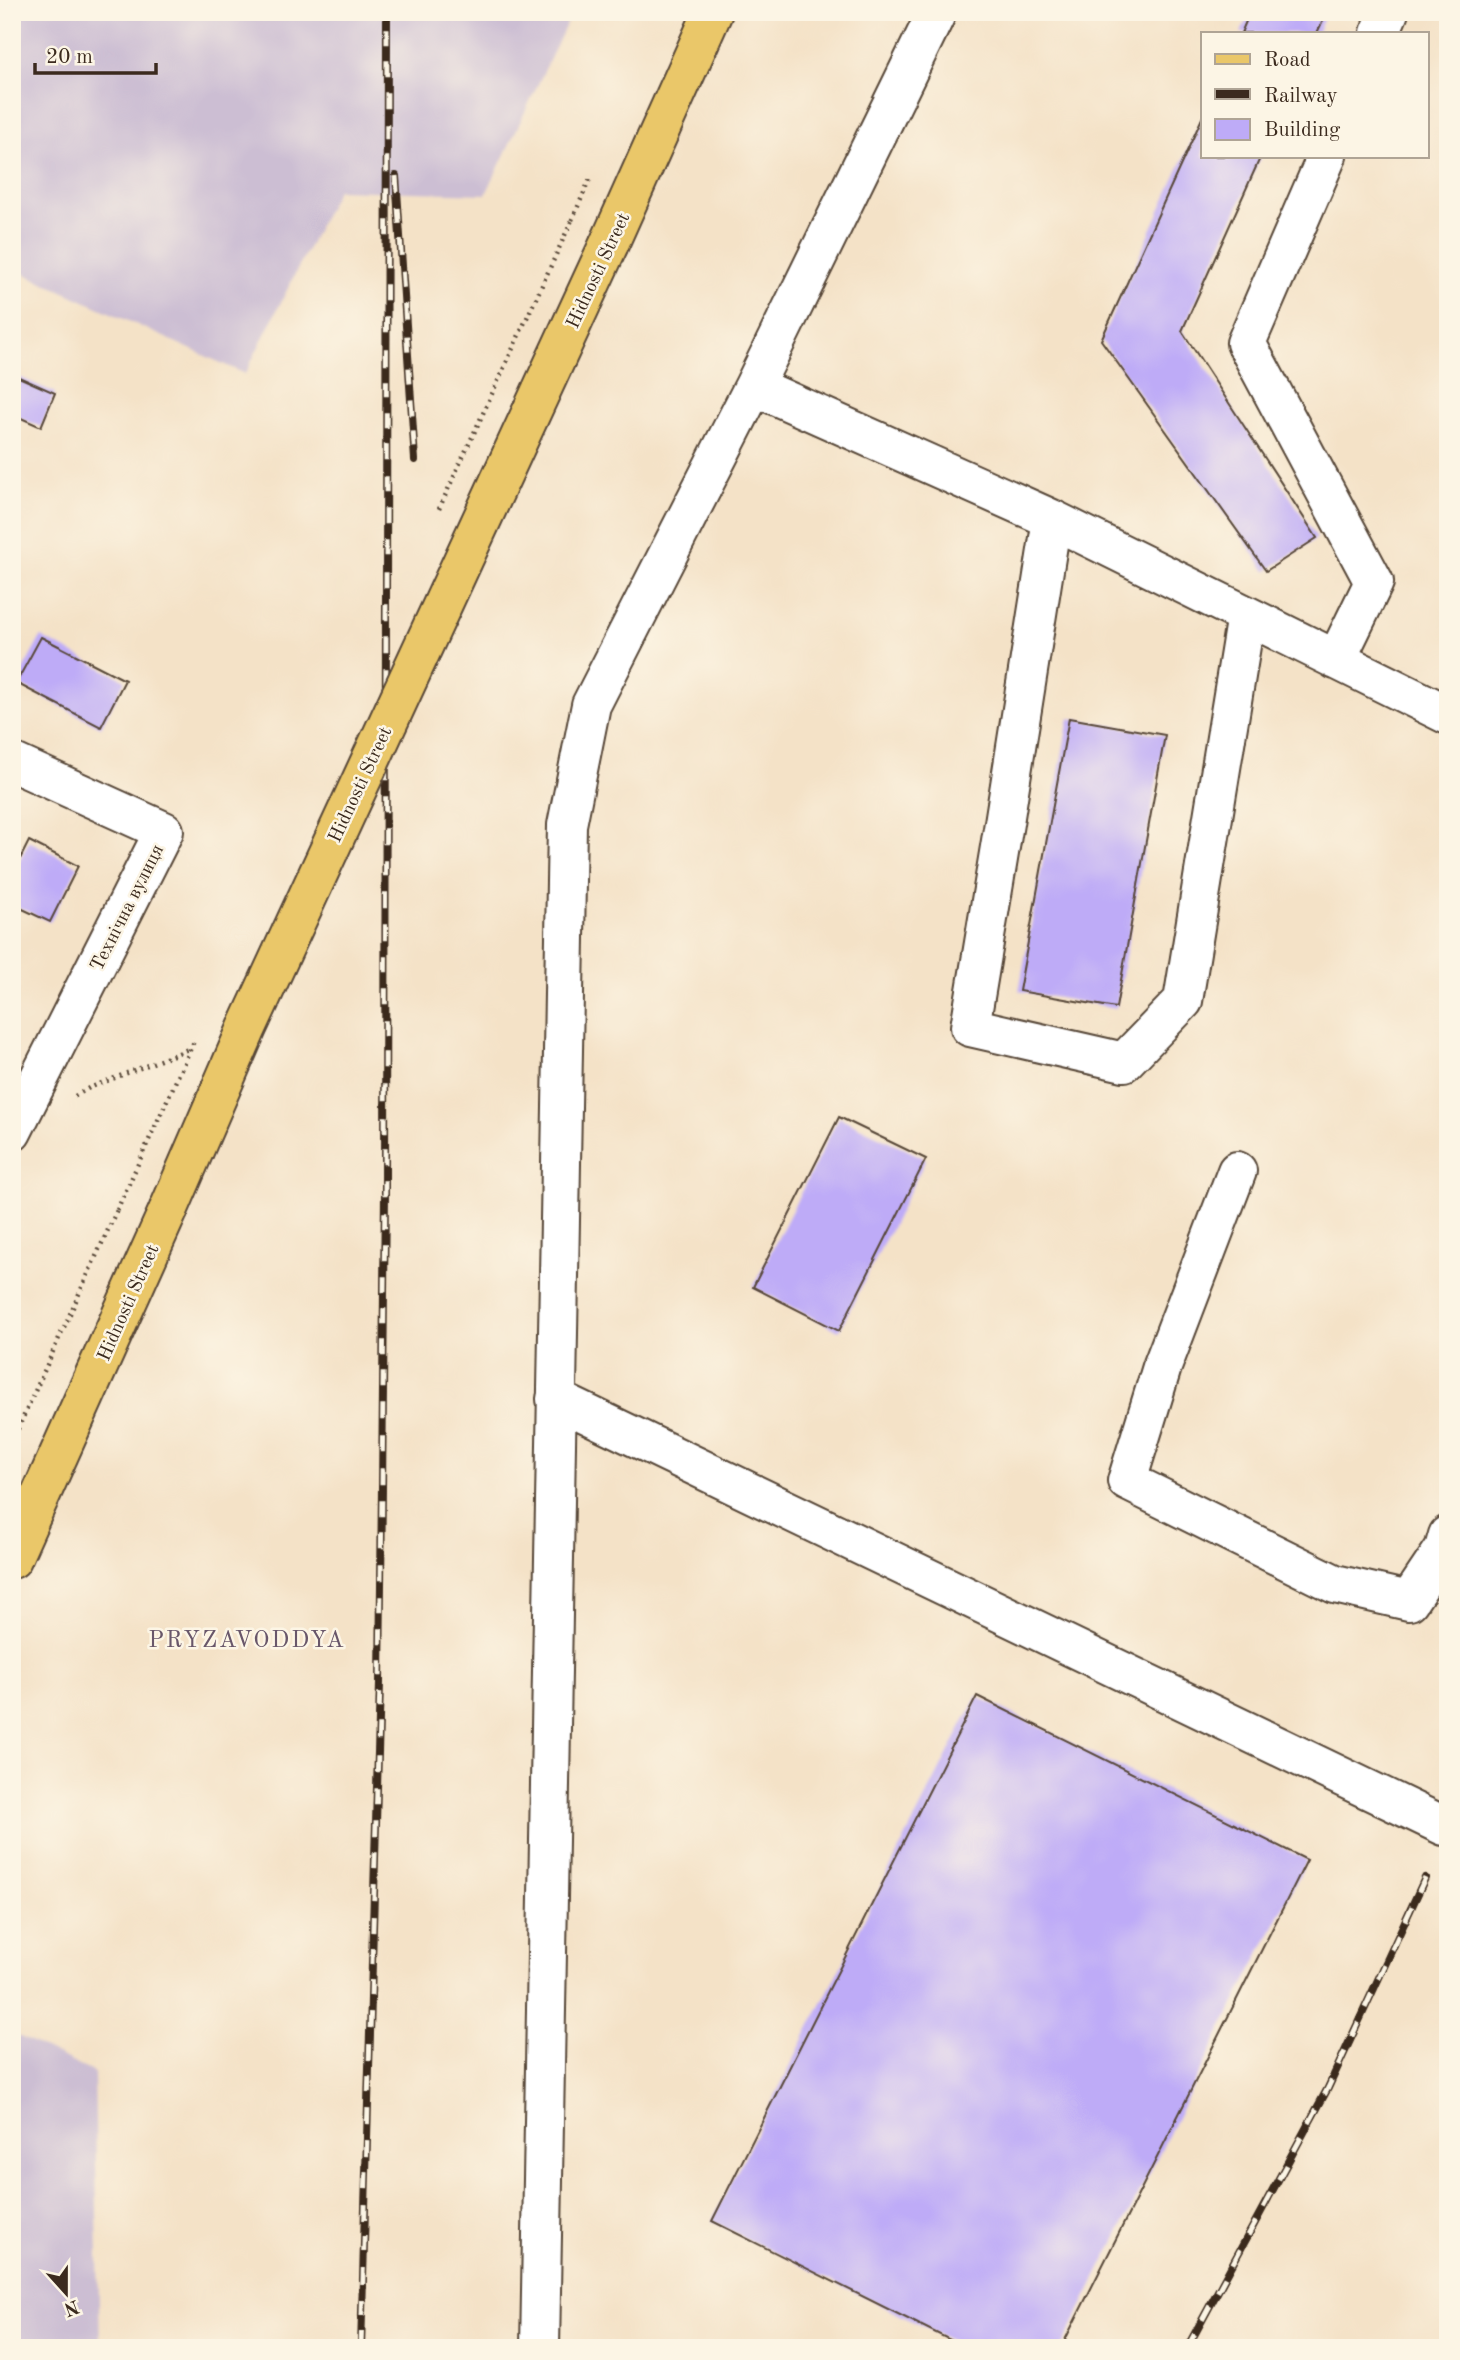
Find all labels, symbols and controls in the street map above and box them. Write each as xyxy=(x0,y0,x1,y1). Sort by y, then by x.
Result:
scale bar xyxy=(35,32,156,76)
legend xyxy=(1201,32,1428,158)
text: 20 m xyxy=(46,47,93,68)
text: Road xyxy=(1264,50,1311,71)
text: Railway xyxy=(1264,86,1338,107)
text: Building xyxy=(1264,120,1341,141)
street label: Hidnosti Street xyxy=(564,210,634,332)
street label: Hidnosti Street xyxy=(326,724,396,846)
street label: Технічна вулиця xyxy=(88,842,168,974)
street label: Hidnosti Street xyxy=(95,1242,163,1364)
district label: PRYZAVODDYA xyxy=(148,1629,346,1652)
north arrow xyxy=(32,2258,102,2328)
text: N xyxy=(61,2295,81,2318)

